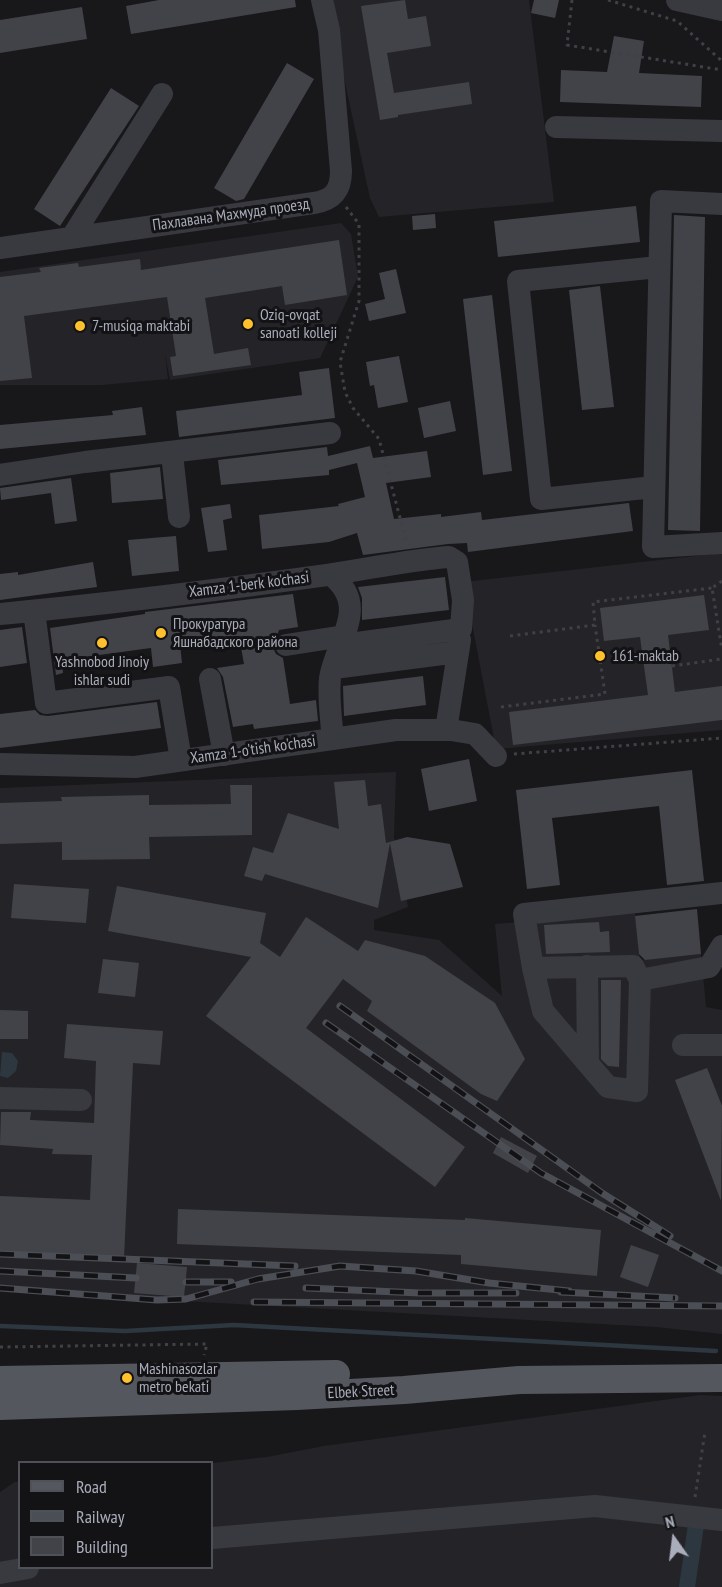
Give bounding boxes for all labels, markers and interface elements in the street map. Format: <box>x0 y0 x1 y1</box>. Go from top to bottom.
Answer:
street label: Пахлавана Махмуда проезд <box>151 194 311 236</box>
place label: Oziq-ovqat sanoati kolleji <box>260 305 337 343</box>
place label: 7-musiqa maktabi <box>92 316 190 336</box>
marker: Oziq-ovqat sanoati kolleji <box>241 317 255 331</box>
marker: 7-musiqa maktabi <box>73 319 87 333</box>
street label: Xamza 1-berk ko'chasi <box>188 568 310 602</box>
place label: Прокуратура Яшнабадского района <box>173 614 298 652</box>
marker: Прокуратура Яшнабадского района <box>154 626 168 640</box>
marker: Yashnobod Jinoiy ishlar sudi <box>95 636 109 650</box>
place label: 161-maktab <box>612 646 679 666</box>
marker: 161-maktab <box>593 649 607 663</box>
place label: Yashnobod Jinoiy ishlar sudi <box>55 652 149 690</box>
street label: Xamza 1-o'tish ko'chasi <box>189 732 317 768</box>
place label: Mashinasozlar metro bekati <box>139 1359 217 1397</box>
marker: Mashinasozlar metro bekati <box>120 1371 134 1385</box>
street label: Elbek Street <box>327 1381 395 1403</box>
legend <box>18 1461 213 1569</box>
text: Road <box>76 1475 107 1498</box>
text: Railway <box>76 1505 125 1528</box>
north arrow <box>644 1509 704 1569</box>
text: N <box>663 1511 676 1532</box>
text: Building <box>76 1535 128 1558</box>

